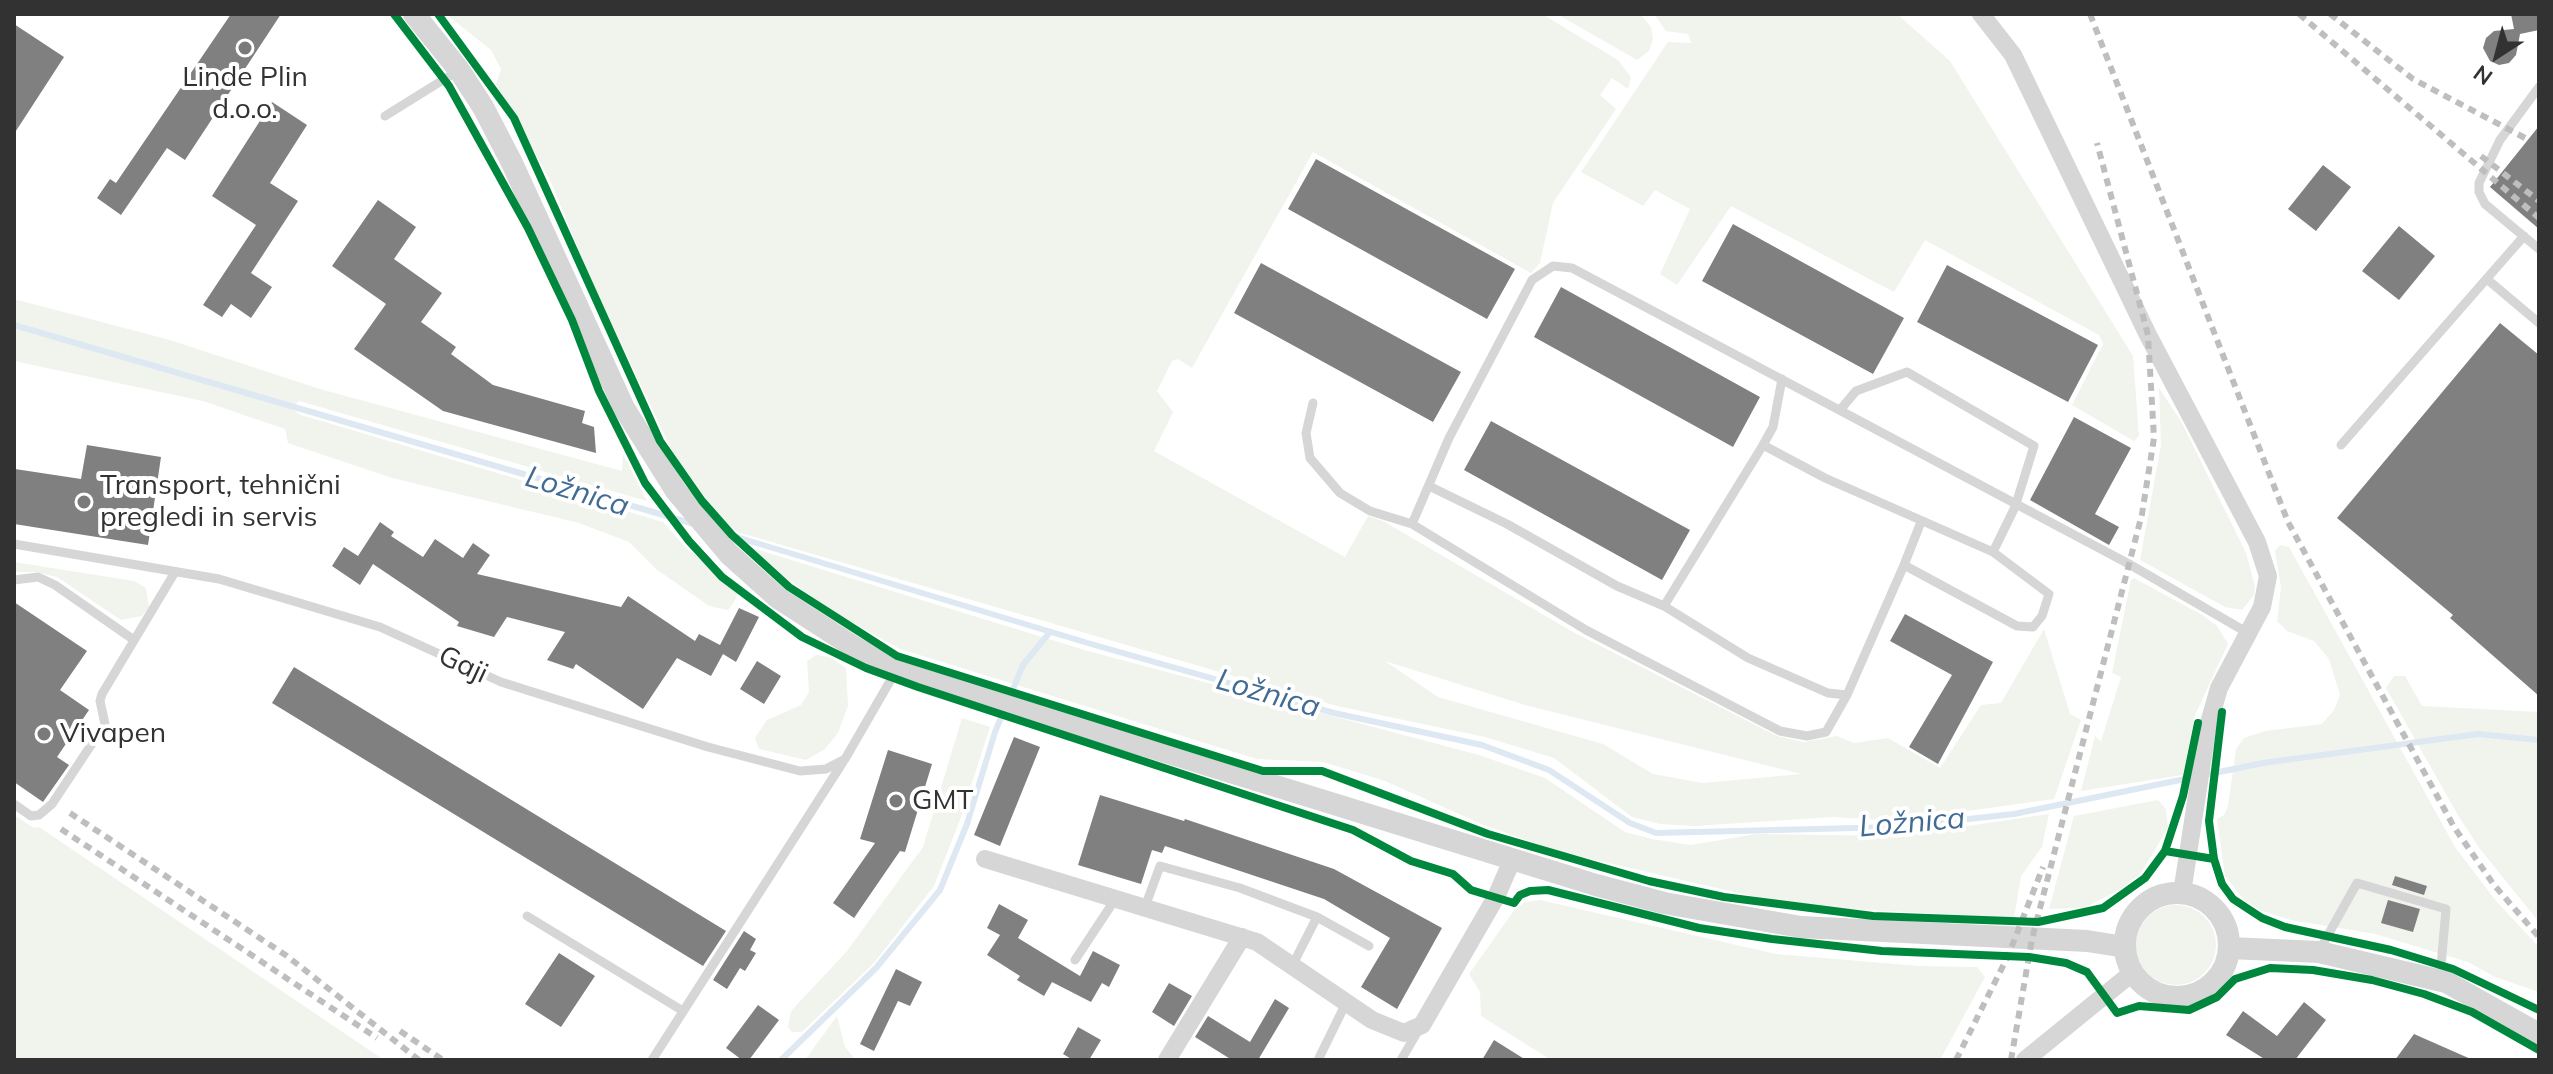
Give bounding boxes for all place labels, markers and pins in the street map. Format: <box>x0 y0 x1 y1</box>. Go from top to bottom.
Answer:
marker: Linde Plin d.o.o. <box>236 39 254 57</box>
place label: Linde Plin d.o.o. <box>182 61 308 127</box>
place label: Transport, tehnični pregledi in servis <box>100 469 341 535</box>
marker: Transport, tehnični pregledi in servis <box>75 493 93 511</box>
place label: Vivapen <box>60 717 166 751</box>
marker: Vivapen <box>35 725 53 743</box>
place label: GMT <box>912 784 973 818</box>
marker: GMT <box>887 792 905 810</box>

